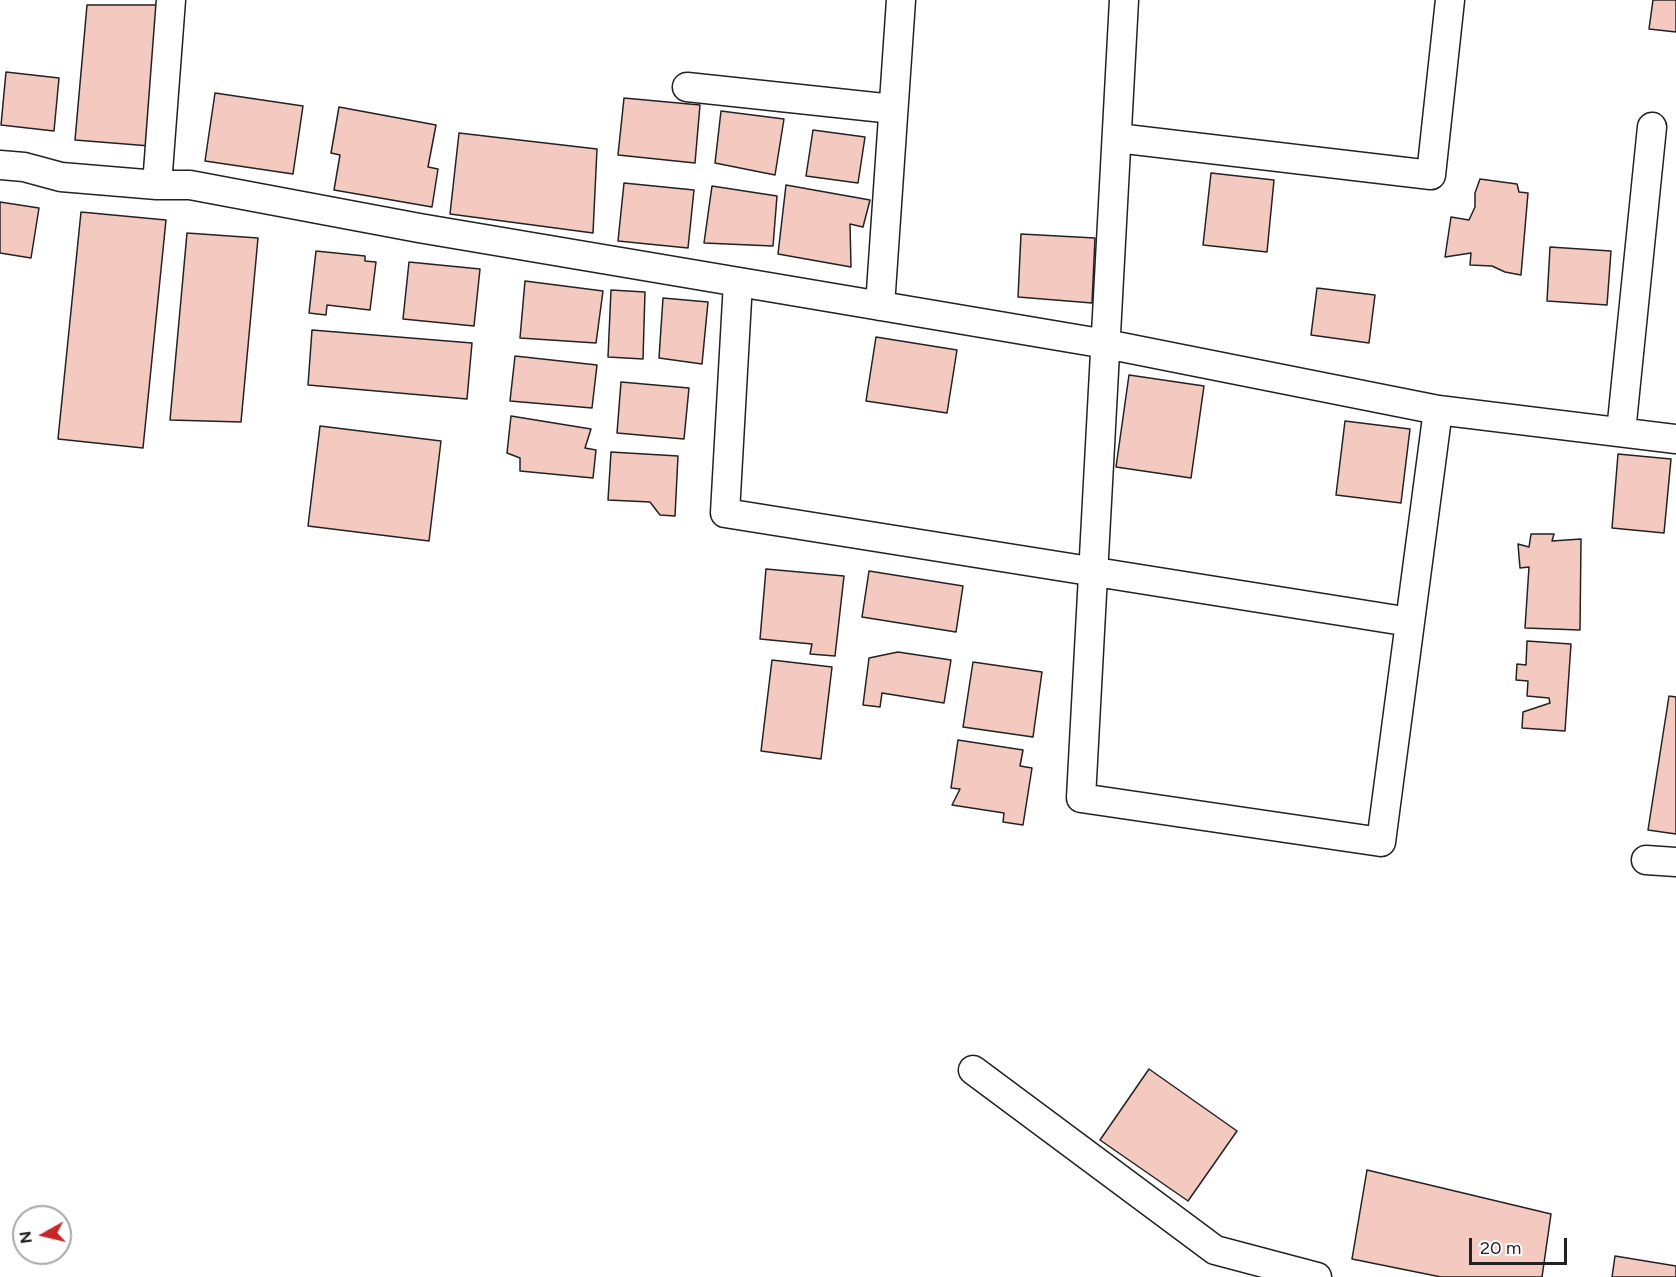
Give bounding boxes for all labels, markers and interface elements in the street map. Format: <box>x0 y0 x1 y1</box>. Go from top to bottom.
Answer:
north arrow <box>12 1205 72 1265</box>
scale bar <box>1472 1226 1570 1264</box>
text: N <box>15 1230 36 1245</box>
text: 20 m <box>1480 1237 1521 1259</box>

